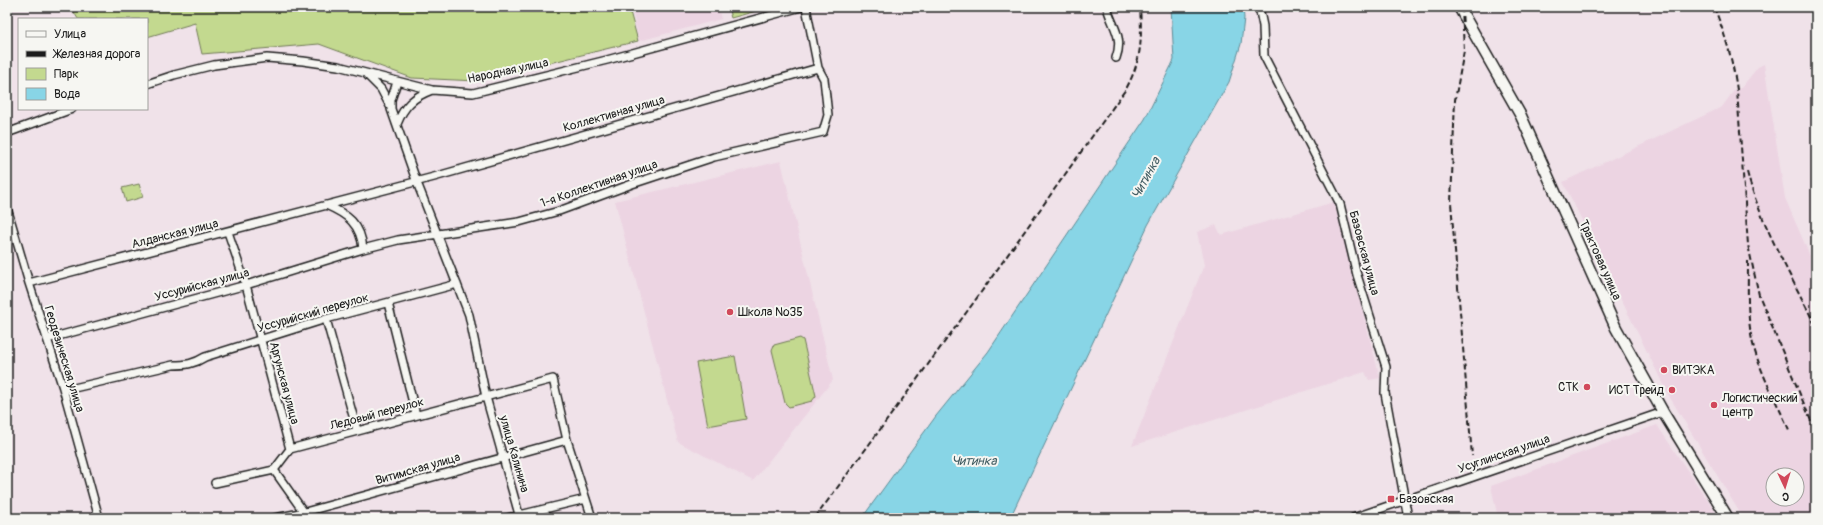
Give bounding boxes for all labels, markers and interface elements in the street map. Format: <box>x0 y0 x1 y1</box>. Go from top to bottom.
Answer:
legend <box>18 18 148 110</box>
text: Улица <box>54 27 86 42</box>
text: Железная дорога <box>52 47 141 62</box>
street label: Народная улица <box>466 55 550 87</box>
text: Парк <box>54 67 79 82</box>
text: Вода <box>54 87 80 102</box>
street label: Коллективная улица <box>561 92 667 136</box>
water label: Читинка <box>1128 154 1164 202</box>
street label: 1-я Коллективная улица <box>538 157 660 211</box>
street label: Базовская улица <box>1346 209 1383 297</box>
street label: Алданская улица <box>130 216 220 252</box>
street label: Трактовая улица <box>1576 218 1625 303</box>
street label: Уссурийская улица <box>153 265 251 305</box>
street label: Уссурийский переулок <box>256 290 370 336</box>
street label: Геодезическая улица <box>41 304 87 414</box>
place label: Школа №35 <box>738 305 803 320</box>
marker: Школа №35 <box>725 307 735 317</box>
street label: Аргунская улица <box>266 340 302 426</box>
place label: ВИТЭКА <box>1672 363 1715 378</box>
marker: ВИТЭКА <box>1659 365 1669 375</box>
place label: СТК <box>1558 380 1579 395</box>
marker: СТК <box>1582 382 1592 392</box>
place label: ИСТ Трейд <box>1609 383 1665 398</box>
marker: ИСТ Трейд <box>1667 385 1677 395</box>
place label: Логистический центр <box>1721 391 1798 420</box>
street label: Ледовый переулок <box>328 394 426 434</box>
marker: Логистический центр <box>1709 400 1719 410</box>
street label: улица Калинина <box>496 413 532 495</box>
street label: Усуглинская улица <box>1456 431 1552 477</box>
street label: Витимская улица <box>374 450 462 488</box>
water label: Читинка <box>951 453 998 469</box>
north arrow <box>1765 467 1805 507</box>
text: С <box>1782 490 1790 503</box>
place label: Базовская <box>1399 492 1454 507</box>
marker: Базовская <box>1386 494 1396 504</box>

